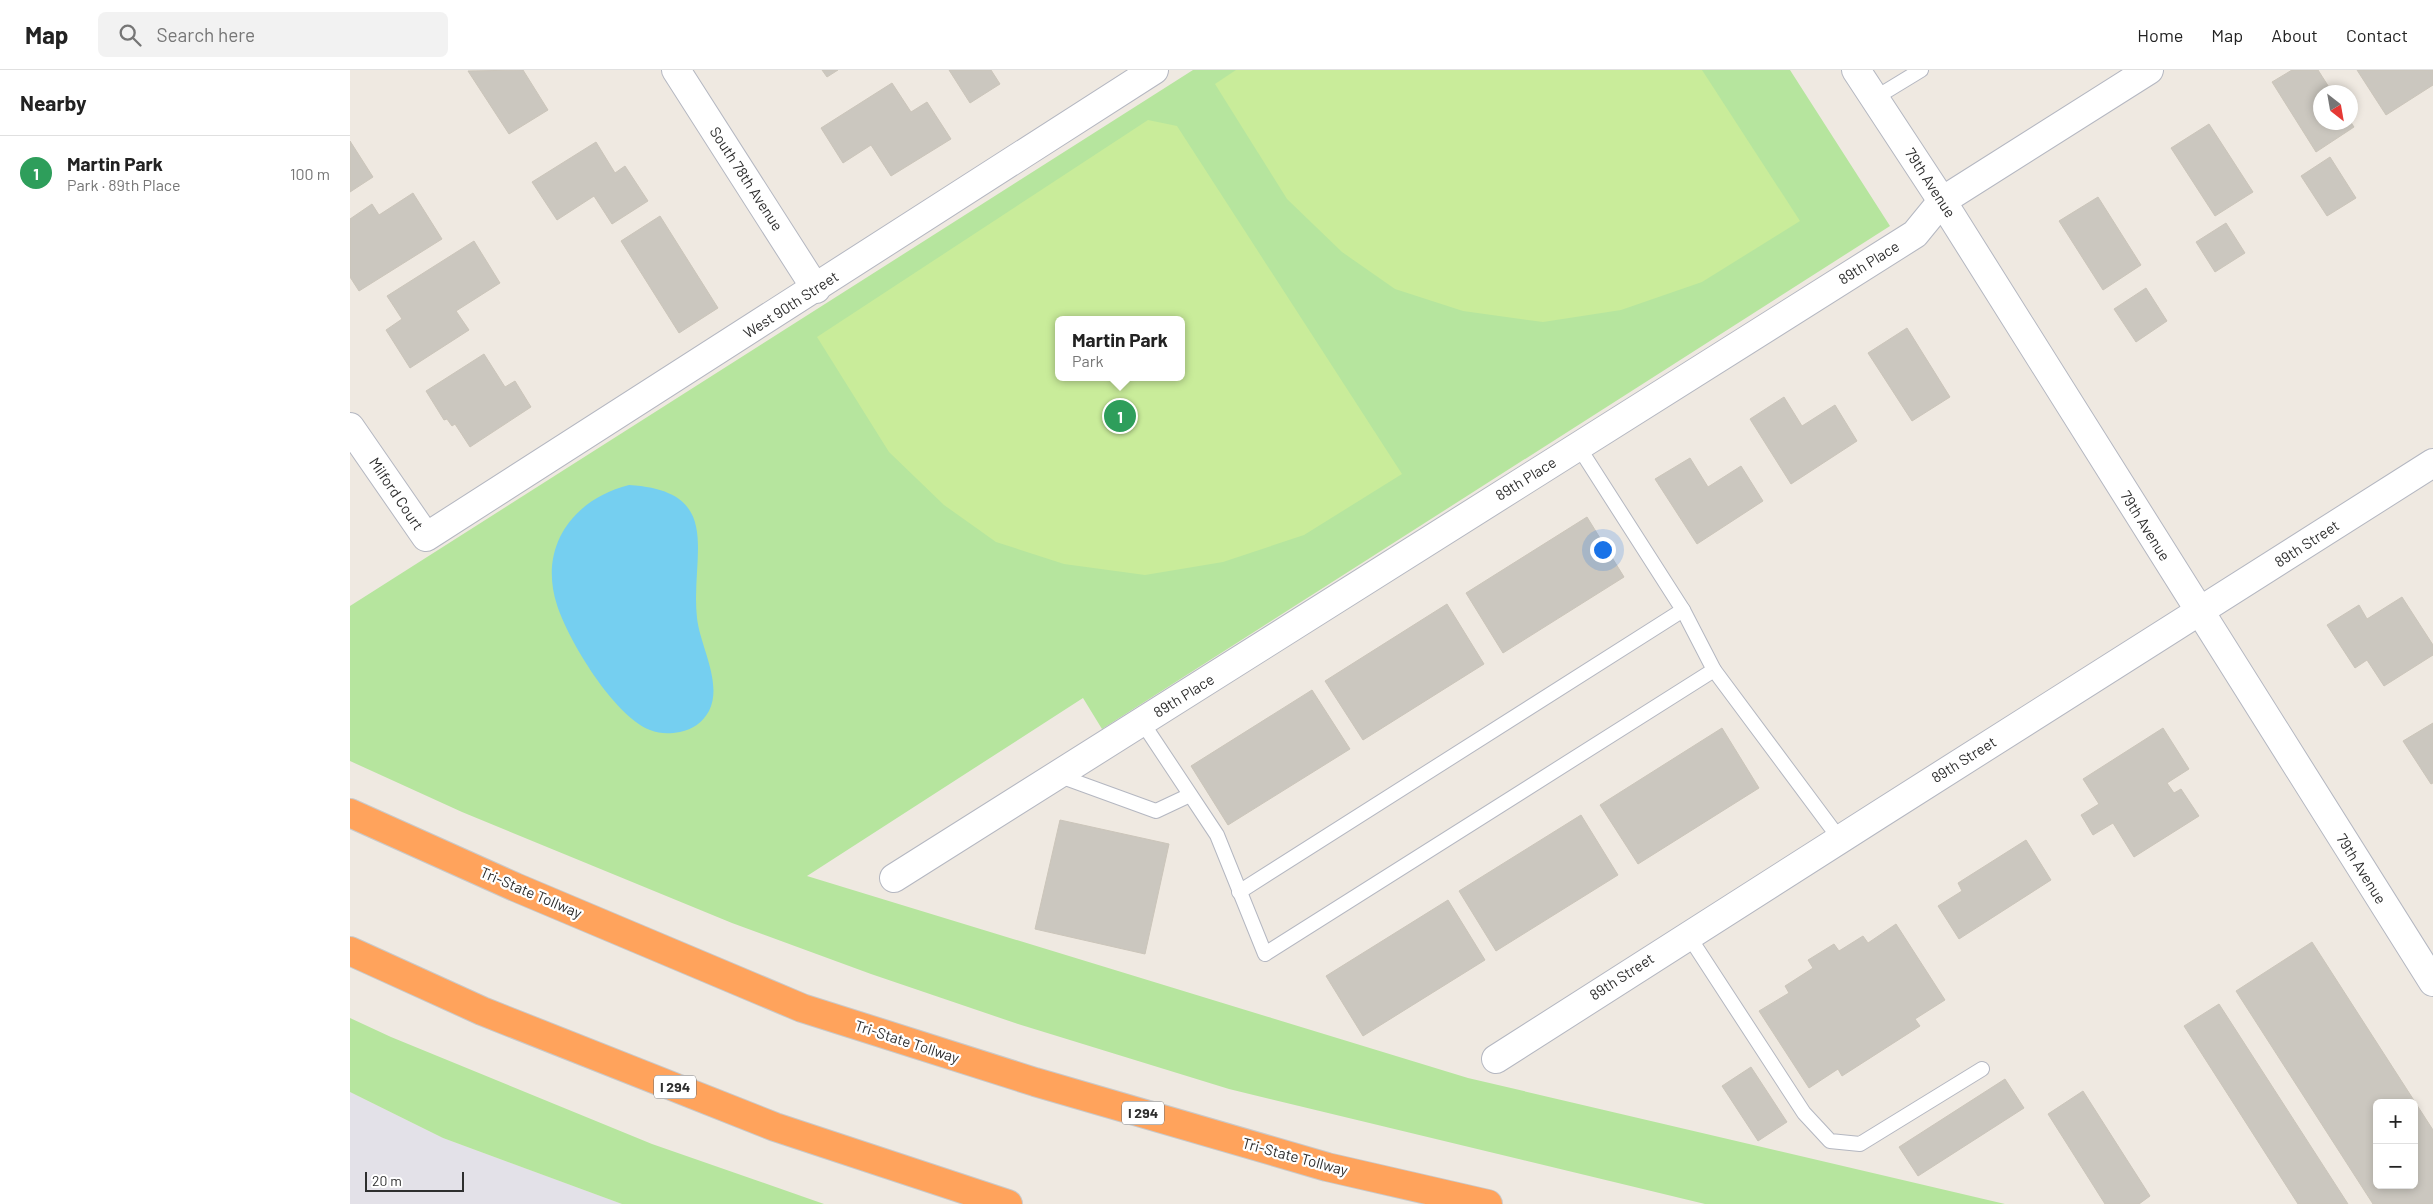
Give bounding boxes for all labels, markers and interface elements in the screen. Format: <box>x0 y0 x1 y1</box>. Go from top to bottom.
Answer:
search box <box>98 12 448 57</box>
text: Map <box>25 20 68 49</box>
icon: search <box>116 21 144 49</box>
text: Search here <box>156 23 255 46</box>
text: Home <box>2137 24 2183 46</box>
text: Map <box>2211 24 2243 46</box>
text: About <box>2271 24 2318 46</box>
text: Contact <box>2346 24 2408 46</box>
north arrow <box>2313 85 2358 130</box>
text: Nearby <box>20 90 86 115</box>
street label: South 78th Avenue <box>706 123 787 234</box>
street label: 79th Avenue <box>1902 144 1960 221</box>
text: Martin Park <box>67 152 163 175</box>
text: 1 <box>33 164 39 183</box>
text: 100 m <box>290 164 330 183</box>
text: Park · 89th Place <box>67 175 181 194</box>
street label: 89th Place <box>1835 237 1902 288</box>
street label: West 90th Street <box>740 267 841 342</box>
popup <box>1055 316 1185 381</box>
text: Martin Park <box>1072 328 1168 351</box>
text: Park <box>1072 351 1103 370</box>
pin: 1 <box>1104 397 1136 435</box>
street label: 89th Place <box>1492 453 1559 504</box>
street label: Milford Court <box>366 454 428 533</box>
street label: 79th Avenue <box>2117 487 2174 564</box>
street label: 89th Street <box>2271 516 2342 571</box>
your location <box>1590 537 1616 563</box>
street label: 89th Place <box>1150 670 1217 721</box>
street label: 89th Street <box>1928 732 1999 786</box>
street label: 79th Avenue <box>2333 830 2390 907</box>
street label: Tri-State Tollway <box>478 863 585 922</box>
street label: 89th Street <box>1586 949 1657 1004</box>
street label: Tri-State Tollway <box>853 1016 962 1066</box>
road number: I 294 <box>654 1076 696 1098</box>
map controls <box>2373 1099 2418 1189</box>
button: + <box>2373 1099 2418 1144</box>
road number: I 294 <box>1122 1102 1164 1124</box>
street label: Tri-State Tollway <box>1240 1133 1350 1179</box>
button: − <box>2373 1144 2418 1189</box>
scale bar <box>365 1169 464 1192</box>
text: 20 m <box>372 1172 402 1189</box>

